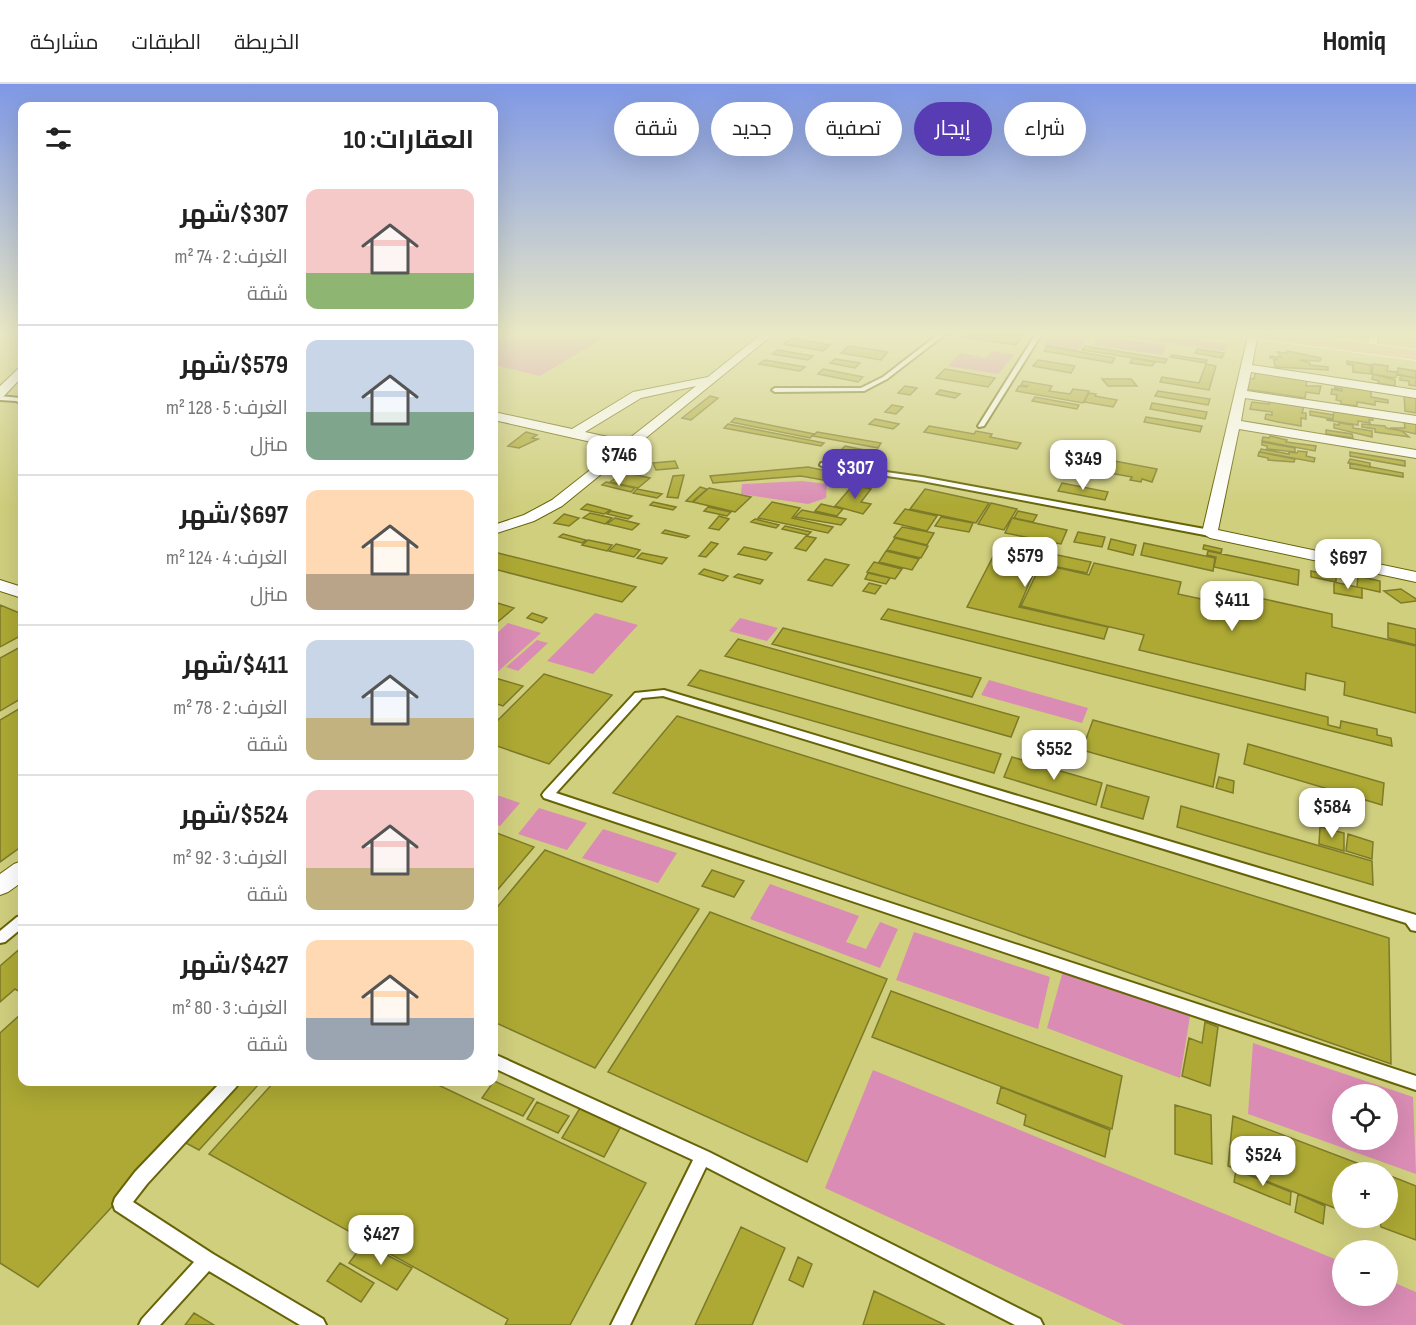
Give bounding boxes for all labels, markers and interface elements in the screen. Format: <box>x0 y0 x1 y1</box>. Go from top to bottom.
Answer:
text: Homiq <box>1322 25 1386 58</box>
text: مشاركة <box>30 30 99 55</box>
text: الطبقات <box>132 30 201 55</box>
text: الخريطة <box>234 30 300 55</box>
chip: شقة <box>614 102 699 156</box>
chip: جديد <box>711 102 793 156</box>
chip: تصفية <box>805 102 902 156</box>
chip: إيجار <box>914 102 992 156</box>
chip: شراء <box>1004 102 1086 156</box>
icon: filters <box>42 122 75 155</box>
text: العقارات: 10 <box>343 125 474 156</box>
text: $307/شهر <box>180 199 288 230</box>
icon: home <box>354 213 426 285</box>
text: الغرف: 2 · 74 m² <box>175 245 288 269</box>
text: شقة <box>247 282 288 306</box>
text: $579/شهر <box>180 350 288 381</box>
icon: home <box>354 364 426 436</box>
text: الغرف: 5 · 128 m² <box>166 396 288 420</box>
text: منزل <box>250 433 288 457</box>
pin: $746 <box>583 436 655 487</box>
pin: $349 <box>1047 440 1119 491</box>
text: $746 <box>601 443 637 467</box>
text: $349 <box>1064 447 1102 471</box>
pin: $307 <box>819 449 891 500</box>
text: $307 <box>836 456 874 480</box>
text: $697/شهر <box>180 500 288 531</box>
icon: home <box>354 514 426 586</box>
pin: $579 <box>989 537 1061 588</box>
pin: $697 <box>1312 539 1384 590</box>
text: $579 <box>1006 544 1044 568</box>
text: الغرف: 4 · 124 m² <box>166 546 288 570</box>
text: $697 <box>1329 546 1367 570</box>
pin: $411 <box>1196 581 1268 632</box>
text: منزل <box>250 583 288 607</box>
text: $411 <box>1214 588 1250 612</box>
text: $411/شهر <box>183 650 288 681</box>
icon: home <box>354 664 426 736</box>
text: الغرف: 2 · 78 m² <box>173 696 288 720</box>
pin: $552 <box>1018 730 1090 781</box>
text: شقة <box>247 733 288 757</box>
text: $552 <box>1036 737 1072 761</box>
pin: $584 <box>1296 788 1368 839</box>
text: $584 <box>1313 795 1351 819</box>
text: $524/شهر <box>181 800 288 831</box>
icon: home <box>354 814 426 886</box>
text: الغرف: 3 · 92 m² <box>173 846 288 870</box>
text: شقة <box>247 883 288 907</box>
text: $427/شهر <box>180 950 288 981</box>
icon: home <box>354 964 426 1036</box>
text: الغرف: 3 · 80 m² <box>172 996 288 1020</box>
text: شقة <box>247 1033 288 1057</box>
map controls <box>1332 1084 1398 1306</box>
button: locate <box>1332 1084 1398 1150</box>
pin: $524 <box>1227 1136 1299 1187</box>
text: $524 <box>1245 1143 1282 1167</box>
button: + <box>1332 1162 1398 1228</box>
pin: $427 <box>345 1215 417 1266</box>
text: $427 <box>362 1222 400 1246</box>
button: − <box>1332 1240 1398 1306</box>

